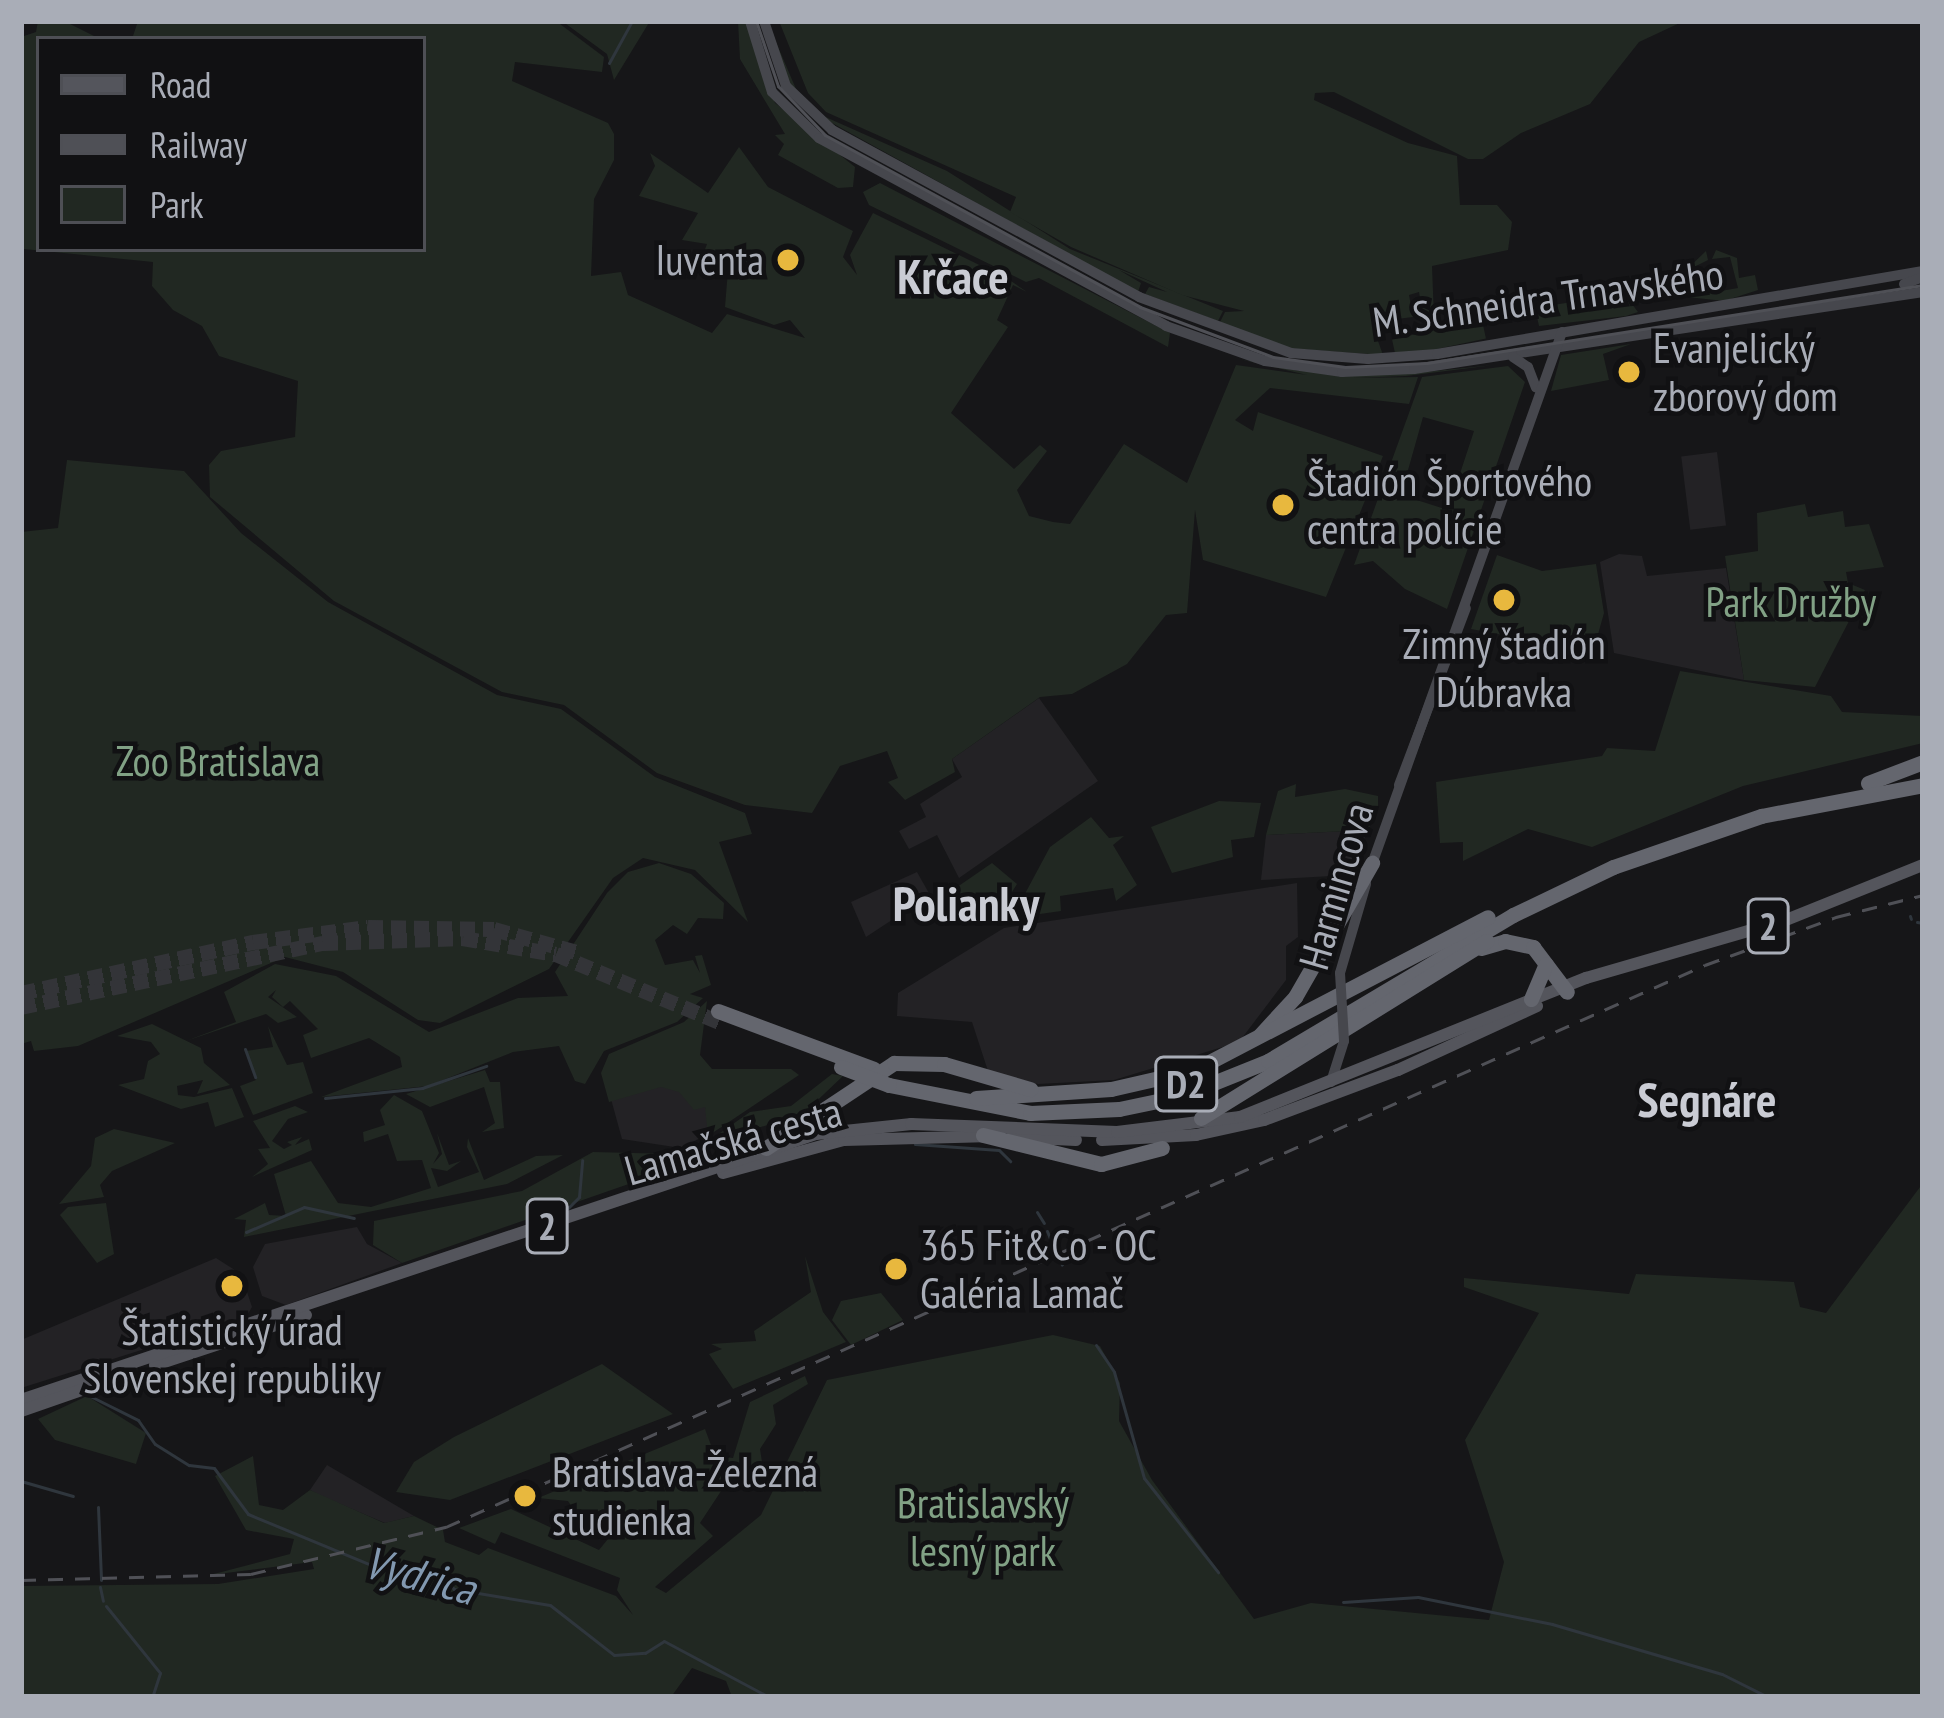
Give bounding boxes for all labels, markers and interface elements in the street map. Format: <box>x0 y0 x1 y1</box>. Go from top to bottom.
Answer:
legend <box>36 36 426 252</box>
text: Road <box>150 61 211 108</box>
text: Railway <box>150 121 247 168</box>
text: Park <box>150 181 204 228</box>
place label: Iuventa <box>656 235 764 285</box>
marker: Iuventa <box>775 247 801 273</box>
district label: Krčace <box>897 248 1009 306</box>
street label: M. Schneidra Trnavského <box>1368 248 1728 348</box>
place label: Evanjelický zborový dom <box>1653 323 1839 422</box>
marker: Evanjelický zborový dom <box>1616 359 1642 385</box>
place label: Štadión Športového centra polície <box>1307 456 1592 554</box>
marker: Štadión Športového centra polície <box>1270 492 1296 518</box>
park label: Park Družby <box>1705 577 1877 627</box>
marker: Zimný štadión Dúbravka <box>1491 587 1517 613</box>
place label: Zimný štadión Dúbravka <box>1402 619 1606 718</box>
park label: Zoo Bratislava <box>116 736 320 786</box>
street label: Harmincova <box>1288 797 1384 975</box>
district label: Polianky <box>893 875 1039 933</box>
road number: 2 <box>1744 893 1792 959</box>
road number: D2 <box>1153 1051 1219 1117</box>
district label: Segnáre <box>1638 1071 1776 1129</box>
street label: Lamačská cesta <box>619 1086 847 1196</box>
road number: 2 <box>523 1193 571 1259</box>
place label: 365 Fit&Co - OC Galéria Lamač <box>920 1220 1160 1318</box>
marker: 365 Fit&Co - OC Galéria Lamač <box>883 1256 909 1282</box>
marker: Štatistický úrad Slovenskej republiky <box>219 1273 245 1299</box>
place label: Štatistický úrad Slovenskej republiky <box>83 1305 381 1404</box>
place label: Bratislava-Železná studienka <box>552 1447 818 1546</box>
park label: Bratislavský lesný park <box>897 1478 1069 1576</box>
marker: Bratislava-Železná studienka <box>509 1480 541 1512</box>
water label: Vydrica <box>359 1534 481 1616</box>

